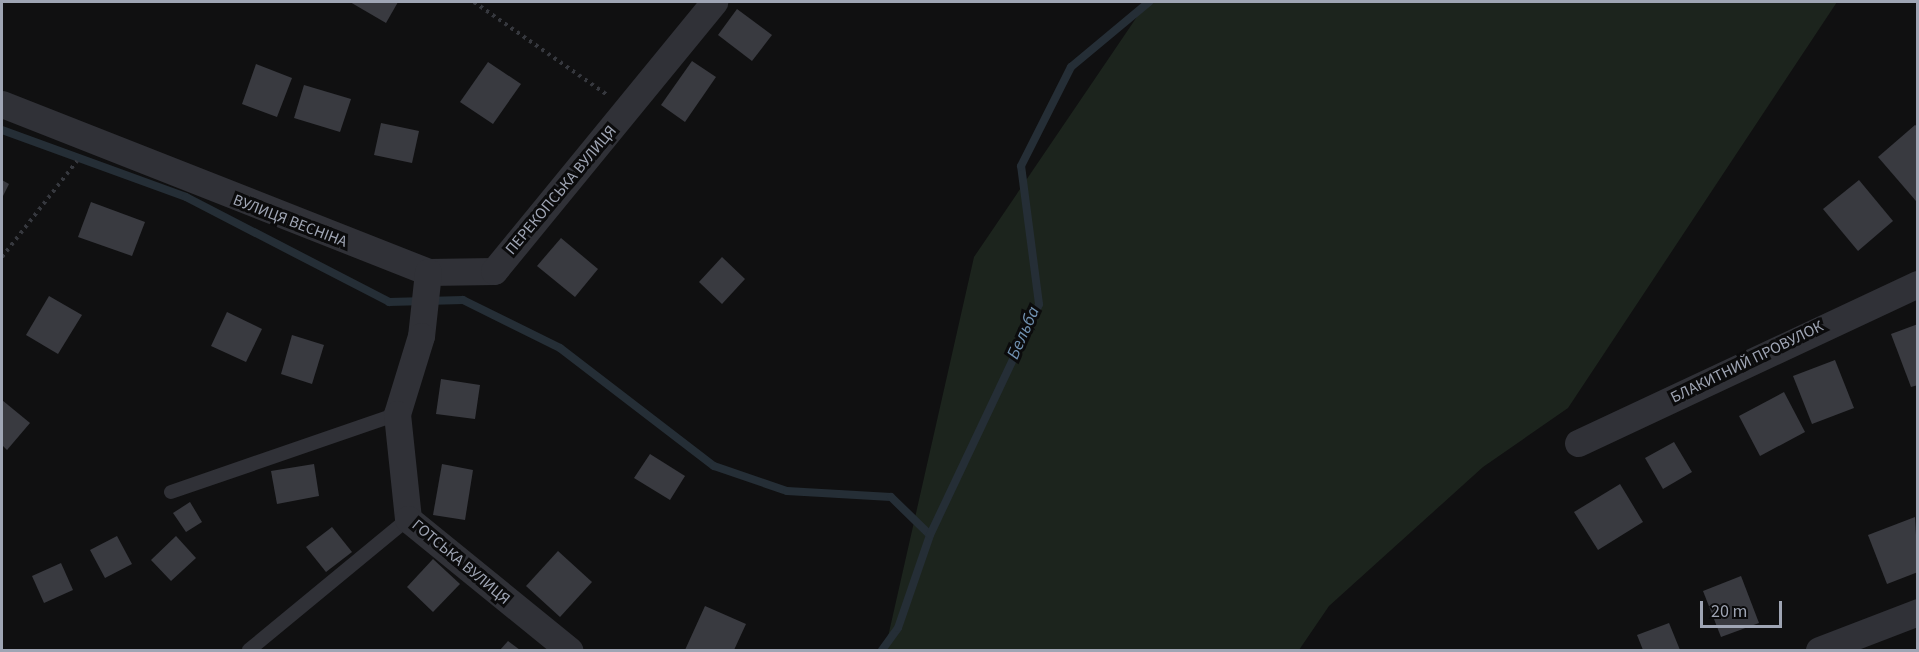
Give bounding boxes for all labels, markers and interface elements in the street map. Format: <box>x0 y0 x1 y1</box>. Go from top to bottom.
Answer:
street label: ПЕРЕКОПСЬКА ВУЛИЦЯ <box>501 122 621 258</box>
street label: ВУЛИЦЯ ВЕСНІНА <box>230 190 350 252</box>
water label: Бельба <box>1003 303 1045 363</box>
street label: БЛАКИТНИЙ ПРОВУЛОК <box>1667 317 1827 407</box>
street label: ГОТСЬКА ВУЛИЦЯ <box>408 515 514 609</box>
scale bar <box>1703 589 1786 627</box>
text: 20 m <box>1711 599 1747 624</box>

